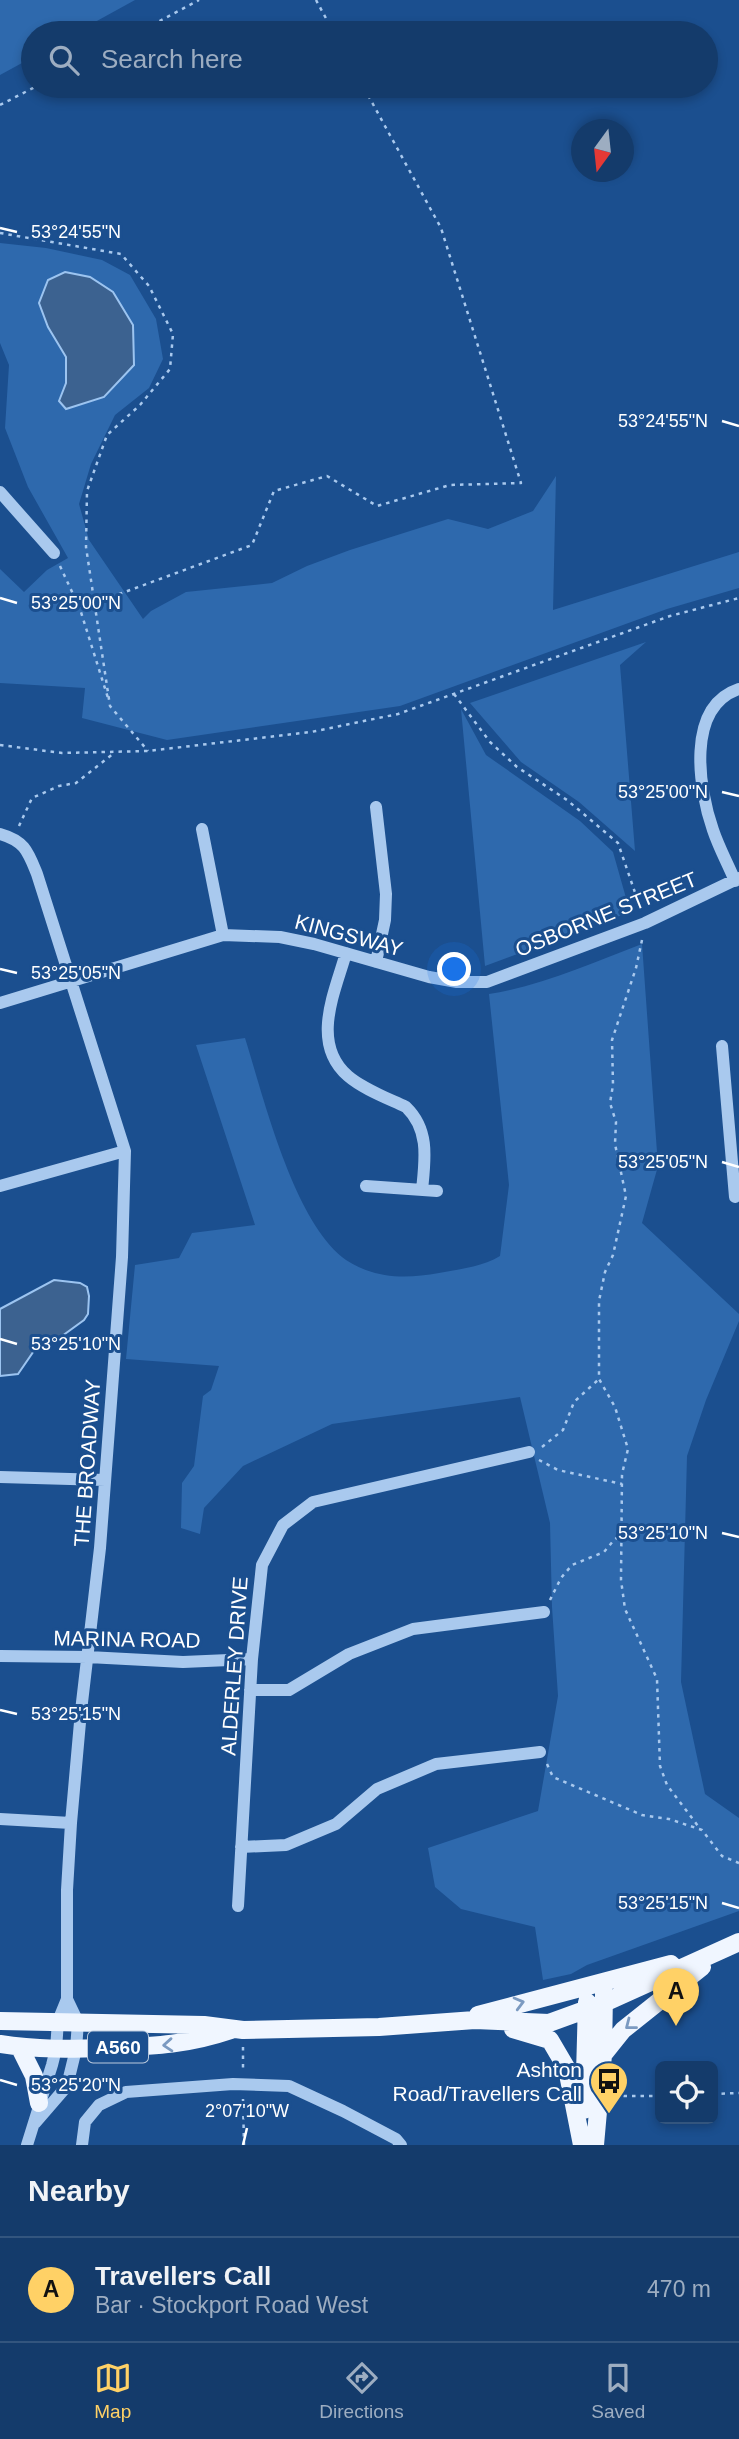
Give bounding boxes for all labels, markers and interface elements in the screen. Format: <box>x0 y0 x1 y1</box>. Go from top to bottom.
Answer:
search box <box>21 21 718 98</box>
icon: search <box>45 41 83 79</box>
text: Search here <box>101 44 243 74</box>
north arrow <box>571 119 634 182</box>
text: 53°24'55"N <box>31 222 121 242</box>
text: 53°24'55"N <box>618 411 708 431</box>
text: 53°25'00"N <box>31 593 121 613</box>
text: 53°25'00"N <box>618 782 708 802</box>
street label: OSBORNE STREET <box>512 867 700 961</box>
street label: KINGSWAY <box>292 910 406 960</box>
your location <box>437 952 471 986</box>
text: 53°25'05"N <box>31 963 121 983</box>
text: 53°25'05"N <box>618 1152 708 1172</box>
text: 53°25'10"N <box>31 1334 121 1354</box>
street label: THE BROADWAY <box>70 1378 104 1548</box>
text: 53°25'10"N <box>618 1523 708 1543</box>
street label: ALDERLEY DRIVE <box>216 1576 252 1756</box>
street label: MARINA ROAD <box>53 1626 201 1652</box>
text: 53°25'15"N <box>31 1704 121 1724</box>
text: 53°25'15"N <box>618 1893 708 1913</box>
pin: A <box>653 1968 699 2026</box>
one-way arrow <box>513 1997 525 2012</box>
one-way arrow <box>626 2016 638 2029</box>
road number: A560 <box>88 2032 148 2062</box>
one-way arrow <box>162 2037 173 2052</box>
place label: Ashton Road/Travellers Call <box>393 2058 582 2105</box>
bus stop icon: Ashton Road/Travellers Call <box>588 2060 630 2115</box>
map controls <box>655 2061 718 2124</box>
button: locate <box>655 2061 718 2124</box>
text: 53°25'20"N <box>31 2075 121 2095</box>
text: 2°07'10"W <box>205 2101 289 2121</box>
text: Nearby <box>28 2174 130 2207</box>
text: Travellers Call <box>95 2261 271 2291</box>
text: A <box>43 2276 59 2302</box>
text: 470 m <box>647 2276 711 2302</box>
text: Bar · Stockport Road West <box>95 2292 368 2318</box>
tab: Map <box>94 2359 132 2423</box>
tab: Directions <box>319 2359 404 2423</box>
tab: Saved <box>591 2359 645 2423</box>

